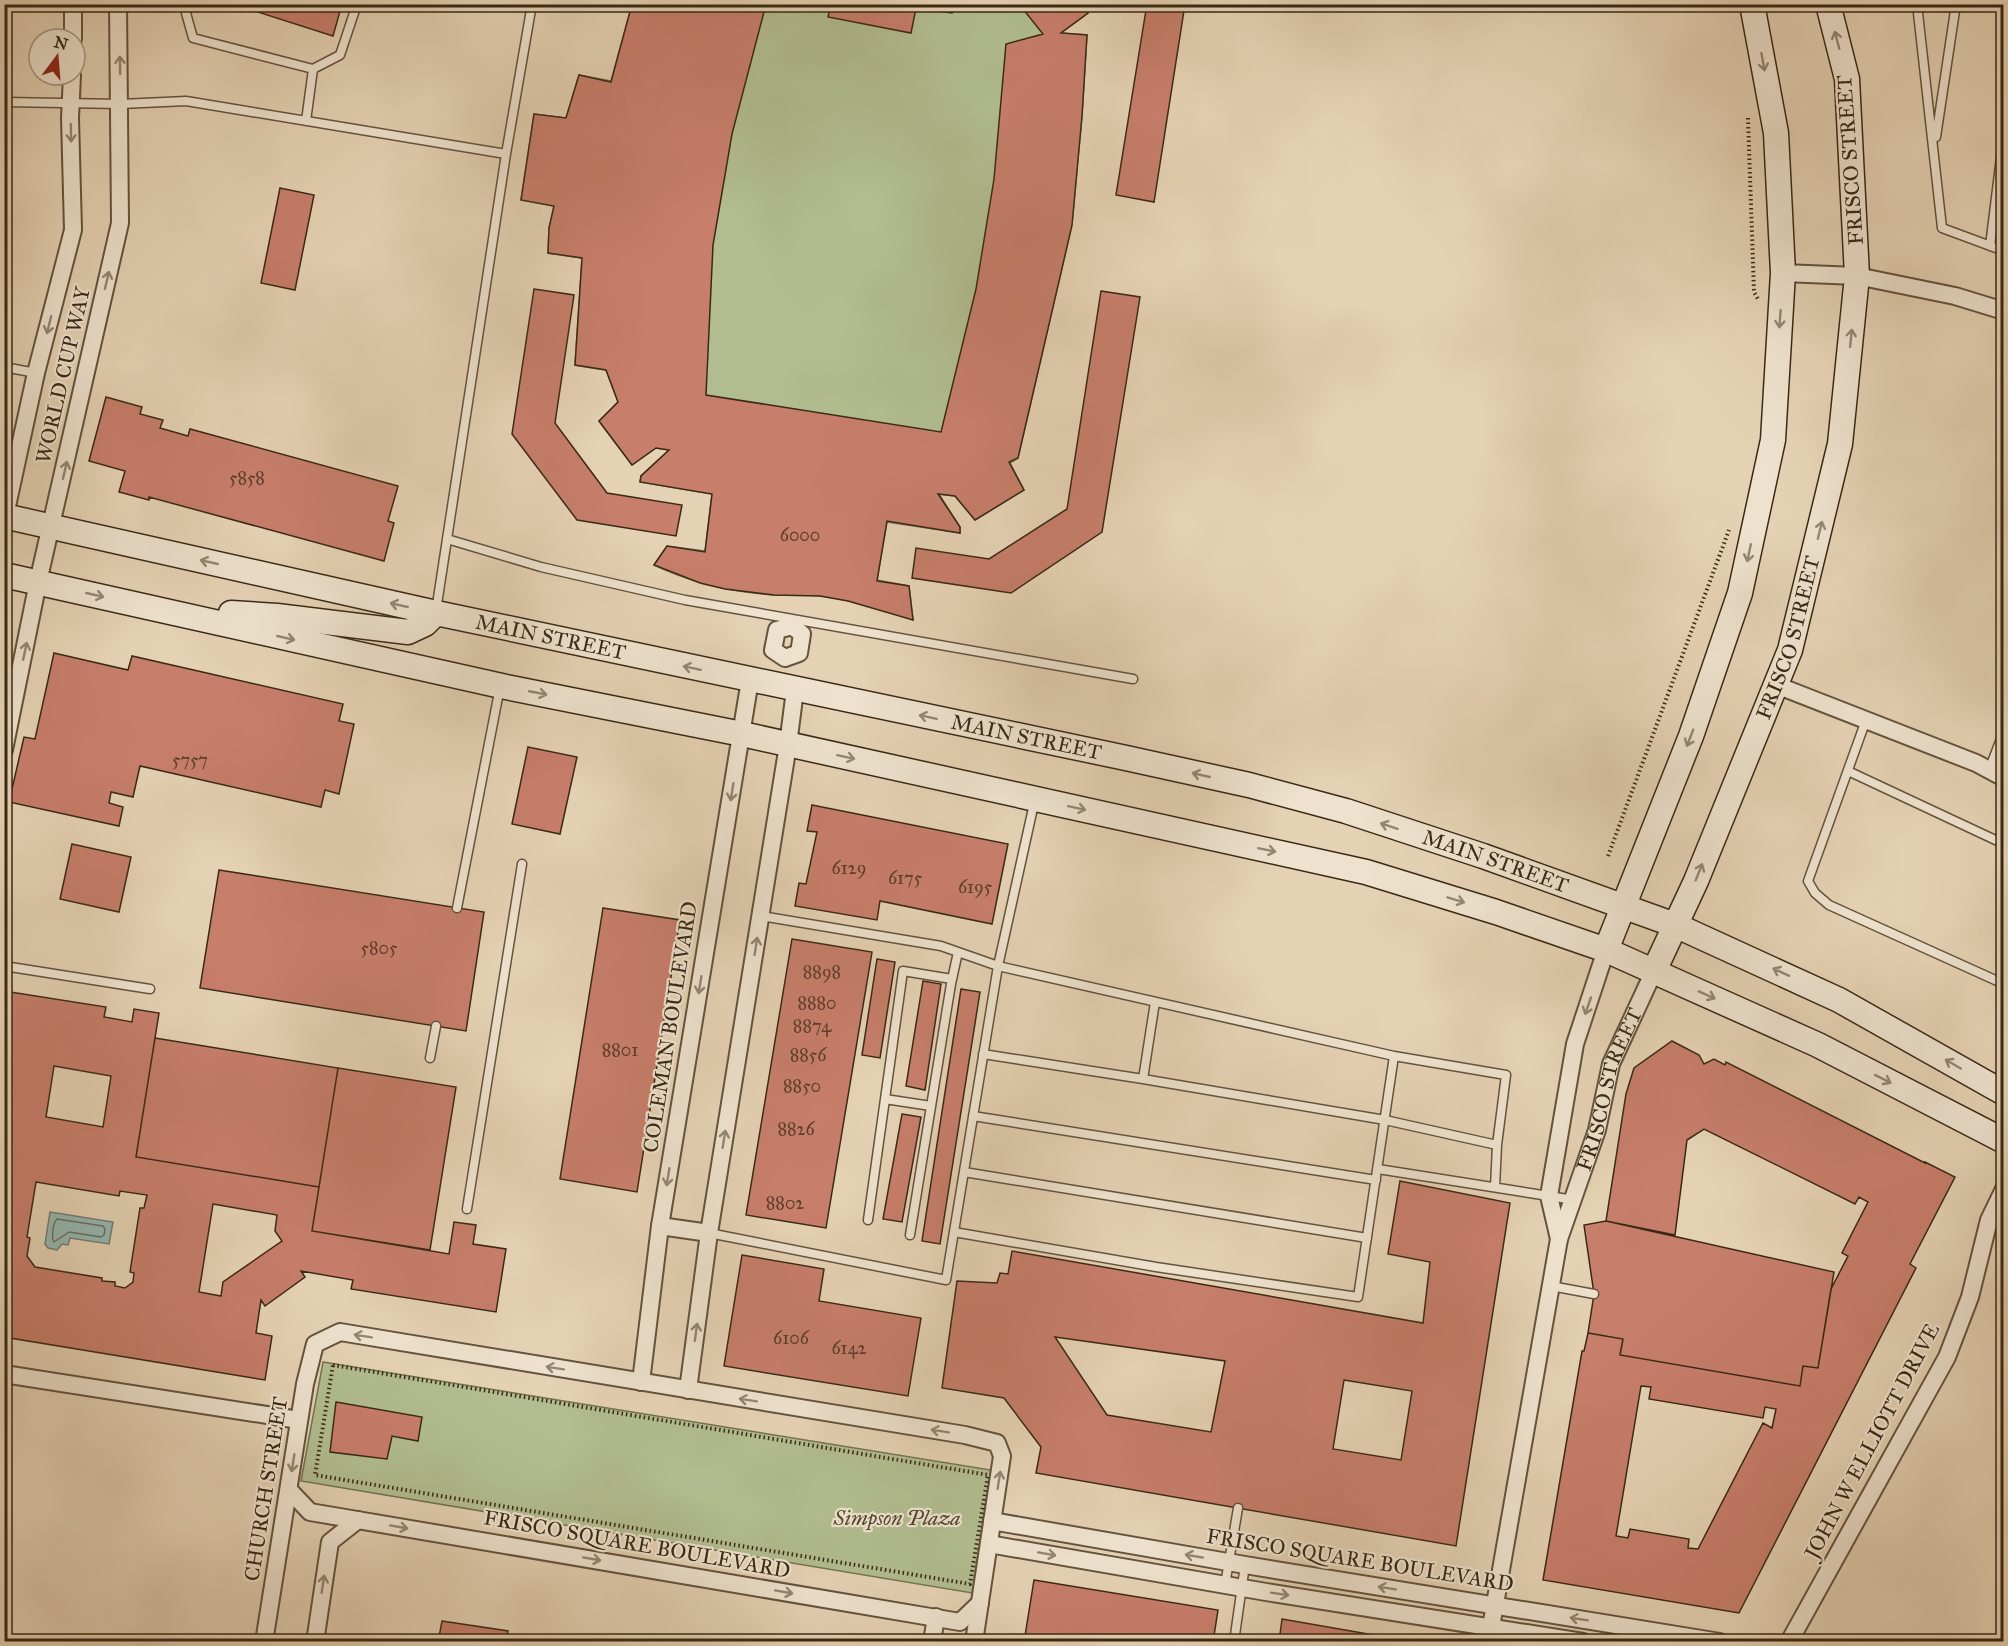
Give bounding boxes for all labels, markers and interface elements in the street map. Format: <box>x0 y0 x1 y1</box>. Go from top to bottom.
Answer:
north arrow <box>27 27 87 87</box>
one-way arrow <box>1831 31 1842 50</box>
text: N <box>52 32 71 54</box>
one-way arrow <box>1758 52 1769 71</box>
one-way arrow <box>114 56 125 76</box>
street label: FRISCO STREET <box>1831 74 1869 246</box>
one-way arrow <box>65 123 77 143</box>
one-way arrow <box>102 271 114 290</box>
street label: WORLD CUP WAY <box>30 284 96 466</box>
one-way arrow <box>1775 308 1786 328</box>
one-way arrow <box>42 315 54 334</box>
one-way arrow <box>1846 329 1857 348</box>
one-way arrow <box>59 461 71 480</box>
house number: 5858 <box>229 467 265 489</box>
one-way arrow <box>1814 521 1826 540</box>
house number: 6000 <box>780 524 820 546</box>
one-way arrow <box>1742 543 1754 562</box>
street label: FRISCO STREET <box>1750 553 1825 723</box>
one-way arrow <box>200 556 219 568</box>
one-way arrow <box>86 590 105 602</box>
one-way arrow <box>390 599 409 610</box>
street label: MAIN STREET <box>473 609 628 666</box>
one-way arrow <box>276 632 295 644</box>
one-way arrow <box>19 642 31 661</box>
one-way arrow <box>683 662 703 673</box>
one-way arrow <box>528 688 547 699</box>
street label: MAIN STREET <box>949 709 1104 766</box>
one-way arrow <box>919 711 938 722</box>
one-way arrow <box>1683 729 1694 747</box>
house number: 5757 <box>172 749 208 771</box>
one-way arrow <box>835 752 855 763</box>
one-way arrow <box>1192 768 1211 780</box>
one-way arrow <box>726 782 737 801</box>
one-way arrow <box>1067 803 1086 814</box>
one-way arrow <box>1380 819 1399 830</box>
street label: MAIN STREET <box>1419 824 1572 899</box>
one-way arrow <box>1257 845 1277 856</box>
house number: 6129 <box>832 857 866 879</box>
one-way arrow <box>1694 863 1705 881</box>
house number: 6175 <box>888 867 923 889</box>
house number: 6195 <box>958 876 993 898</box>
one-way arrow <box>1446 895 1465 906</box>
street label: COLEMAN BOULEVARD <box>637 899 703 1155</box>
house number: 5805 <box>361 937 398 959</box>
one-way arrow <box>750 937 761 957</box>
house number: 8898 <box>803 961 841 983</box>
one-way arrow <box>1772 966 1790 978</box>
one-way arrow <box>695 974 706 994</box>
one-way arrow <box>1697 990 1716 1001</box>
house number: 8880 <box>797 992 837 1014</box>
one-way arrow <box>1581 996 1592 1015</box>
street label: FRISCO STREET <box>1571 1004 1648 1174</box>
house number: 8874 <box>793 1015 832 1037</box>
house number: 8801 <box>602 1039 638 1061</box>
house number: 8856 <box>790 1044 827 1066</box>
one-way arrow <box>1944 1058 1962 1069</box>
one-way arrow <box>1874 1073 1891 1085</box>
house number: 8850 <box>783 1075 821 1097</box>
house number: 8826 <box>777 1118 815 1140</box>
one-way arrow <box>719 1129 730 1149</box>
one-way arrow <box>663 1167 674 1186</box>
house number: 8802 <box>766 1192 804 1214</box>
street label: JOHN W ELLIOTT DRIVE <box>1798 1319 1945 1565</box>
one-way arrow <box>690 1322 701 1342</box>
house number: 6106 <box>773 1327 810 1349</box>
one-way arrow <box>354 1330 373 1341</box>
house number: 6142 <box>831 1337 867 1359</box>
one-way arrow <box>546 1362 566 1373</box>
one-way arrow <box>738 1394 758 1405</box>
street label: CHURCH STREET <box>239 1395 293 1583</box>
one-way arrow <box>931 1426 950 1437</box>
one-way arrow <box>287 1453 298 1472</box>
one-way arrow <box>993 1471 1004 1490</box>
street label: FRISCO SQUARE BOULEVARD <box>482 1504 792 1584</box>
park label: Simpson Plaza <box>832 1505 961 1531</box>
one-way arrow <box>389 1522 409 1533</box>
street label: FRISCO SQUARE BOULEVARD <box>1204 1523 1516 1597</box>
one-way arrow <box>1036 1549 1056 1560</box>
one-way arrow <box>1185 1550 1205 1561</box>
one-way arrow <box>581 1554 601 1565</box>
one-way arrow <box>318 1574 329 1594</box>
one-way arrow <box>1378 1582 1397 1593</box>
one-way arrow <box>774 1586 793 1597</box>
one-way arrow <box>1270 1589 1290 1600</box>
one-way arrow <box>1570 1613 1590 1624</box>

